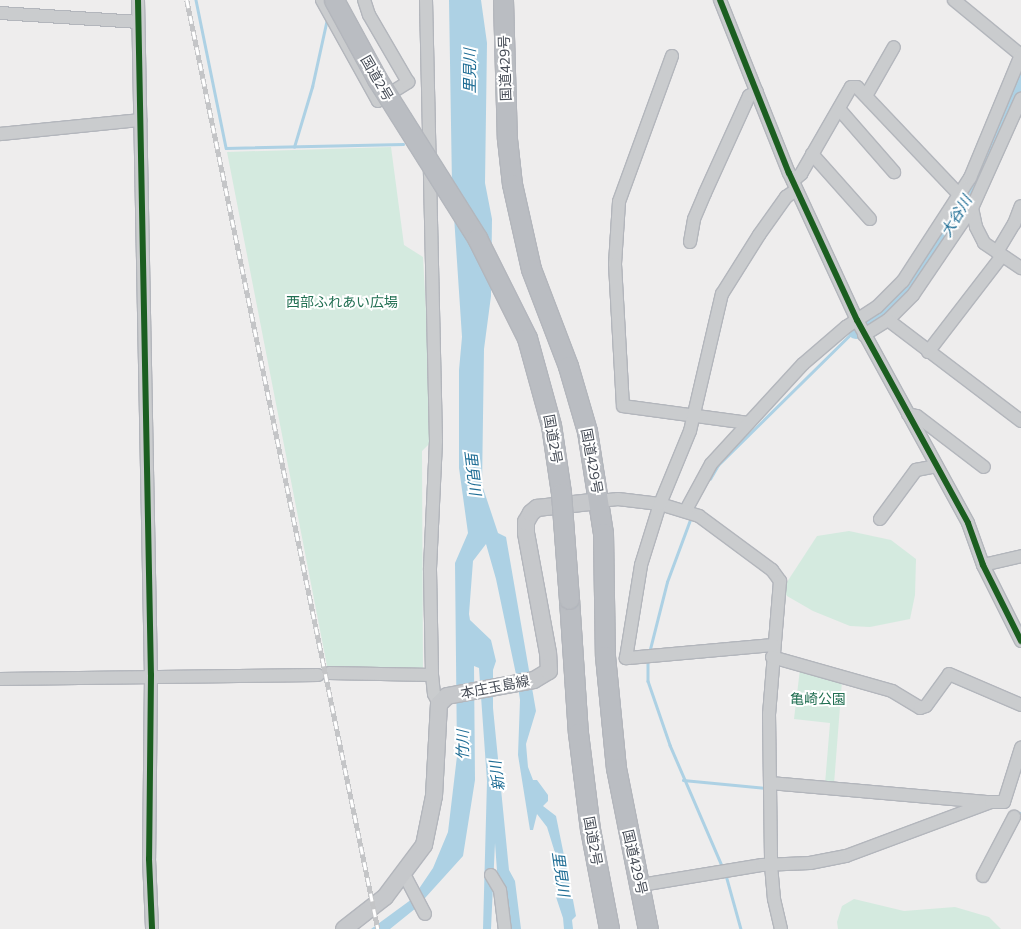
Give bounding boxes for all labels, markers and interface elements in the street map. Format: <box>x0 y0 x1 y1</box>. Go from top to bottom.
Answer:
street label: 国道429号 <box>495 35 515 101</box>
water label: 里見川 <box>461 49 479 93</box>
street label: 国道2号 <box>357 52 397 104</box>
water label: 大谷川 <box>937 192 975 240</box>
park label: 西部ふれあい広場 <box>286 294 398 310</box>
street label: 国道2号 <box>540 413 566 465</box>
street label: 国道429号 <box>578 427 606 495</box>
water label: 里見川 <box>461 450 485 496</box>
street label: 本庄玉島線 <box>459 672 531 702</box>
park label: 亀崎公園 <box>790 691 846 707</box>
water label: 竹川 <box>454 730 472 760</box>
water label: 新川 <box>486 760 508 792</box>
street label: 国道2号 <box>580 815 606 867</box>
street label: 国道429号 <box>619 828 651 896</box>
water label: 里見川 <box>549 850 573 898</box>

